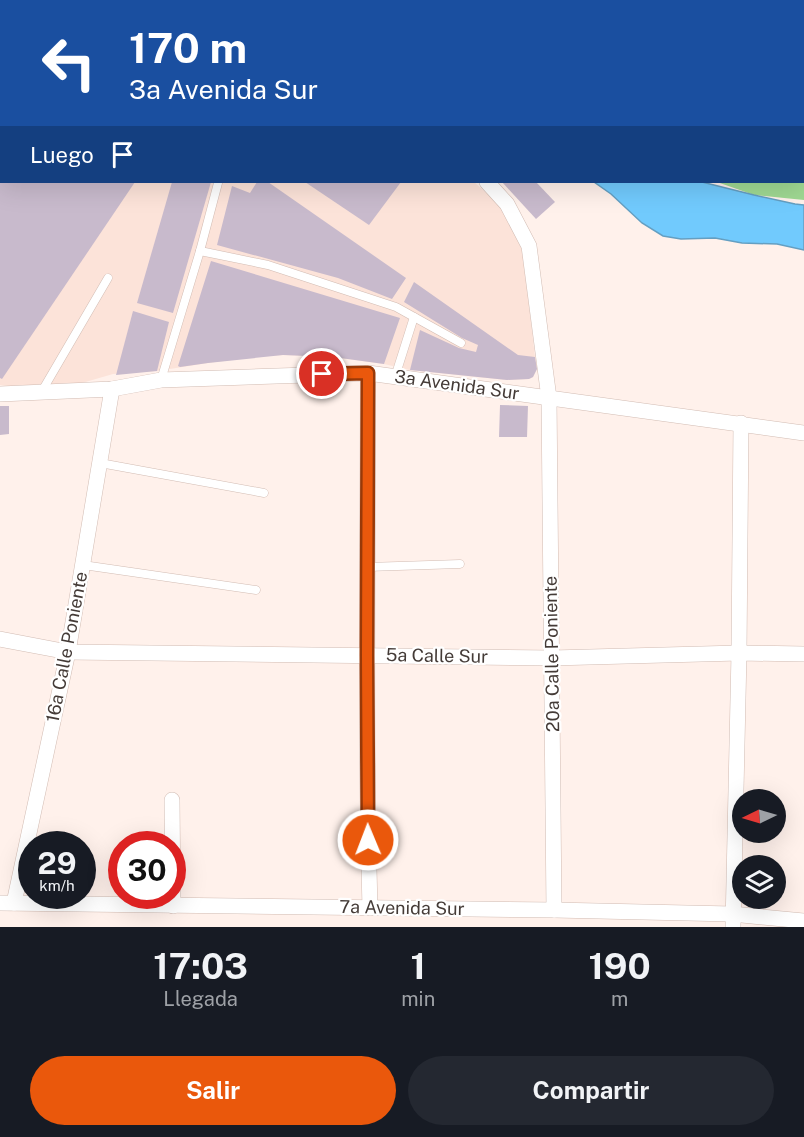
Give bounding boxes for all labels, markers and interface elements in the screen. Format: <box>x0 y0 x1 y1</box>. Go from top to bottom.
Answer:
text: 170 m <box>129 23 247 72</box>
icon: left <box>30 24 108 102</box>
text: 3a Avenida Sur <box>129 73 318 105</box>
icon: arrive <box>106 138 139 171</box>
text: Luego <box>30 142 94 168</box>
pin <box>296 348 347 399</box>
icon: arrive <box>305 357 338 390</box>
street label: 3a Avenida Sur <box>393 365 521 404</box>
street label: 16a Calle Poniente <box>42 570 91 724</box>
street label: 20a Calle Poniente <box>540 576 563 732</box>
street label: 5a Calle Sur <box>386 644 488 667</box>
north arrow <box>732 789 786 843</box>
map controls <box>732 789 786 909</box>
position arrow <box>336 808 400 872</box>
speed limit sign: 30 <box>108 831 186 909</box>
text: 29 <box>38 845 76 881</box>
button: layers <box>732 855 786 909</box>
text: km/h <box>39 877 75 894</box>
street label: 7a Avenida Sur <box>339 896 465 919</box>
text: 17:03 <box>153 945 248 987</box>
text: 1 <box>411 945 426 987</box>
text: 190 <box>588 945 651 987</box>
text: Llegada <box>163 987 238 1011</box>
text: min <box>401 987 435 1011</box>
text: m <box>611 987 628 1011</box>
button: Salir <box>30 1056 396 1125</box>
button: Compartir <box>408 1056 774 1125</box>

